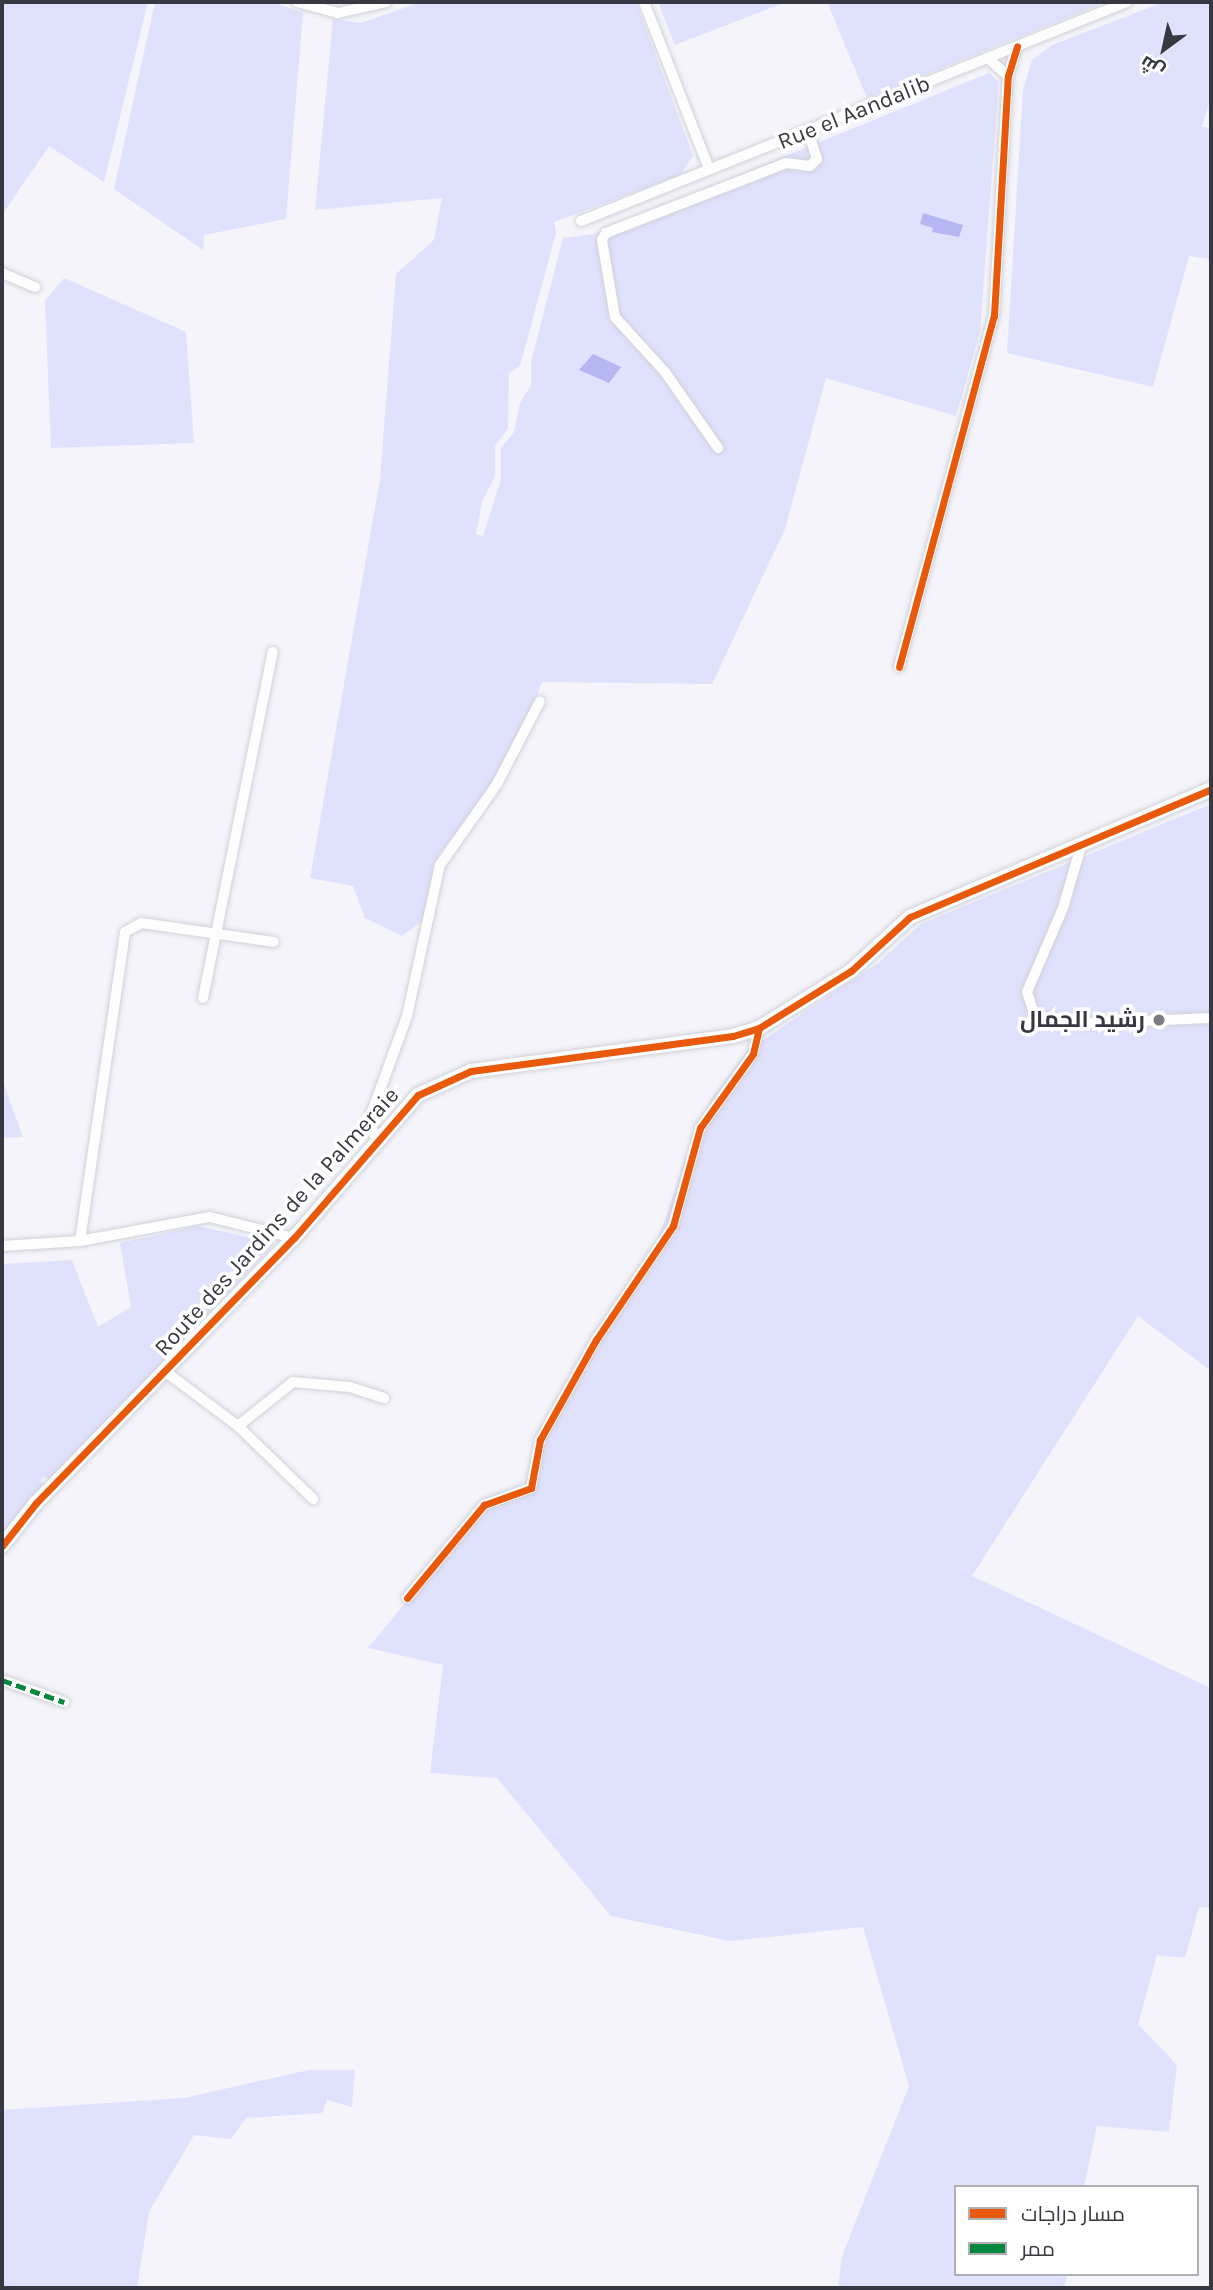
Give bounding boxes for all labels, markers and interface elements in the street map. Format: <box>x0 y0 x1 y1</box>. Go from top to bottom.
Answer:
north arrow <box>1129 14 1199 84</box>
text: ش <box>1136 51 1169 82</box>
street label: Rue el Aandalib <box>774 70 934 156</box>
place label: رشيد الجمال <box>1020 1006 1145 1034</box>
marker: رشيد الجمال <box>1151 1012 1167 1028</box>
street label: Route des Jardins de la Palmeraie <box>149 1082 405 1362</box>
legend <box>954 2185 1199 2276</box>
text: مسار دراجات <box>1021 2202 1125 2226</box>
text: ممر <box>1021 2237 1055 2261</box>

